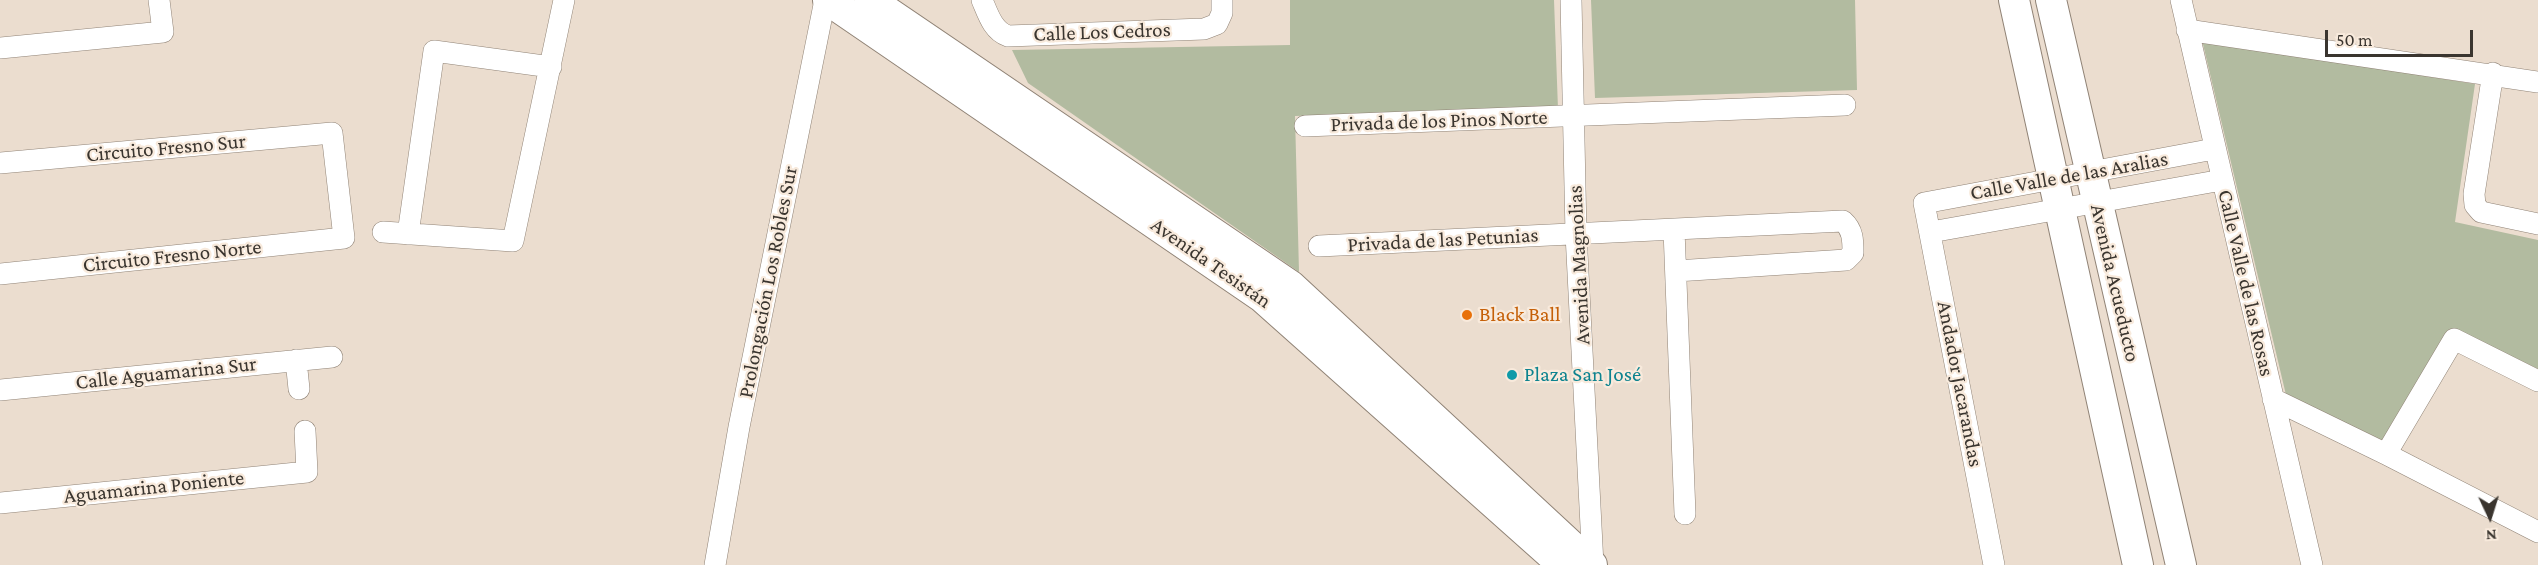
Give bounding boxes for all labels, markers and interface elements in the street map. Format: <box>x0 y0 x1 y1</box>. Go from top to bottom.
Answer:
street label: Calle Los Cedros <box>1033 17 1171 47</box>
scale bar <box>2328 18 2476 56</box>
text: 50 m <box>2336 30 2373 50</box>
street label: Privada de los Pinos Norte <box>1330 105 1548 137</box>
street label: Circuito Fresno Sur <box>85 128 247 168</box>
street label: Calle Valle de las Aralias <box>1968 146 2170 206</box>
street label: Prolongación Los Robles Sur <box>733 164 803 400</box>
street label: Avenida Magnolias <box>1562 185 1596 345</box>
street label: Calle Valle de las Rosas <box>2212 187 2280 379</box>
street label: Avenida Acueducto <box>2085 202 2145 364</box>
street label: Avenida Tesistán <box>1146 212 1276 314</box>
street label: Privada de las Petunias <box>1347 222 1539 258</box>
street label: Circuito Fresno Norte <box>81 234 263 278</box>
street label: Andador Jacarandas <box>1932 299 1988 469</box>
place label: Black Ball <box>1479 302 1561 328</box>
marker: Black Ball <box>1460 308 1474 322</box>
street label: Calle Aguamarina Sur <box>74 351 258 395</box>
place label: Plaza San José <box>1524 362 1641 388</box>
marker: Plaza San José <box>1505 368 1519 382</box>
street label: Aguamarina Poniente <box>63 465 245 509</box>
north arrow <box>2460 487 2520 547</box>
text: N <box>2485 527 2497 544</box>

